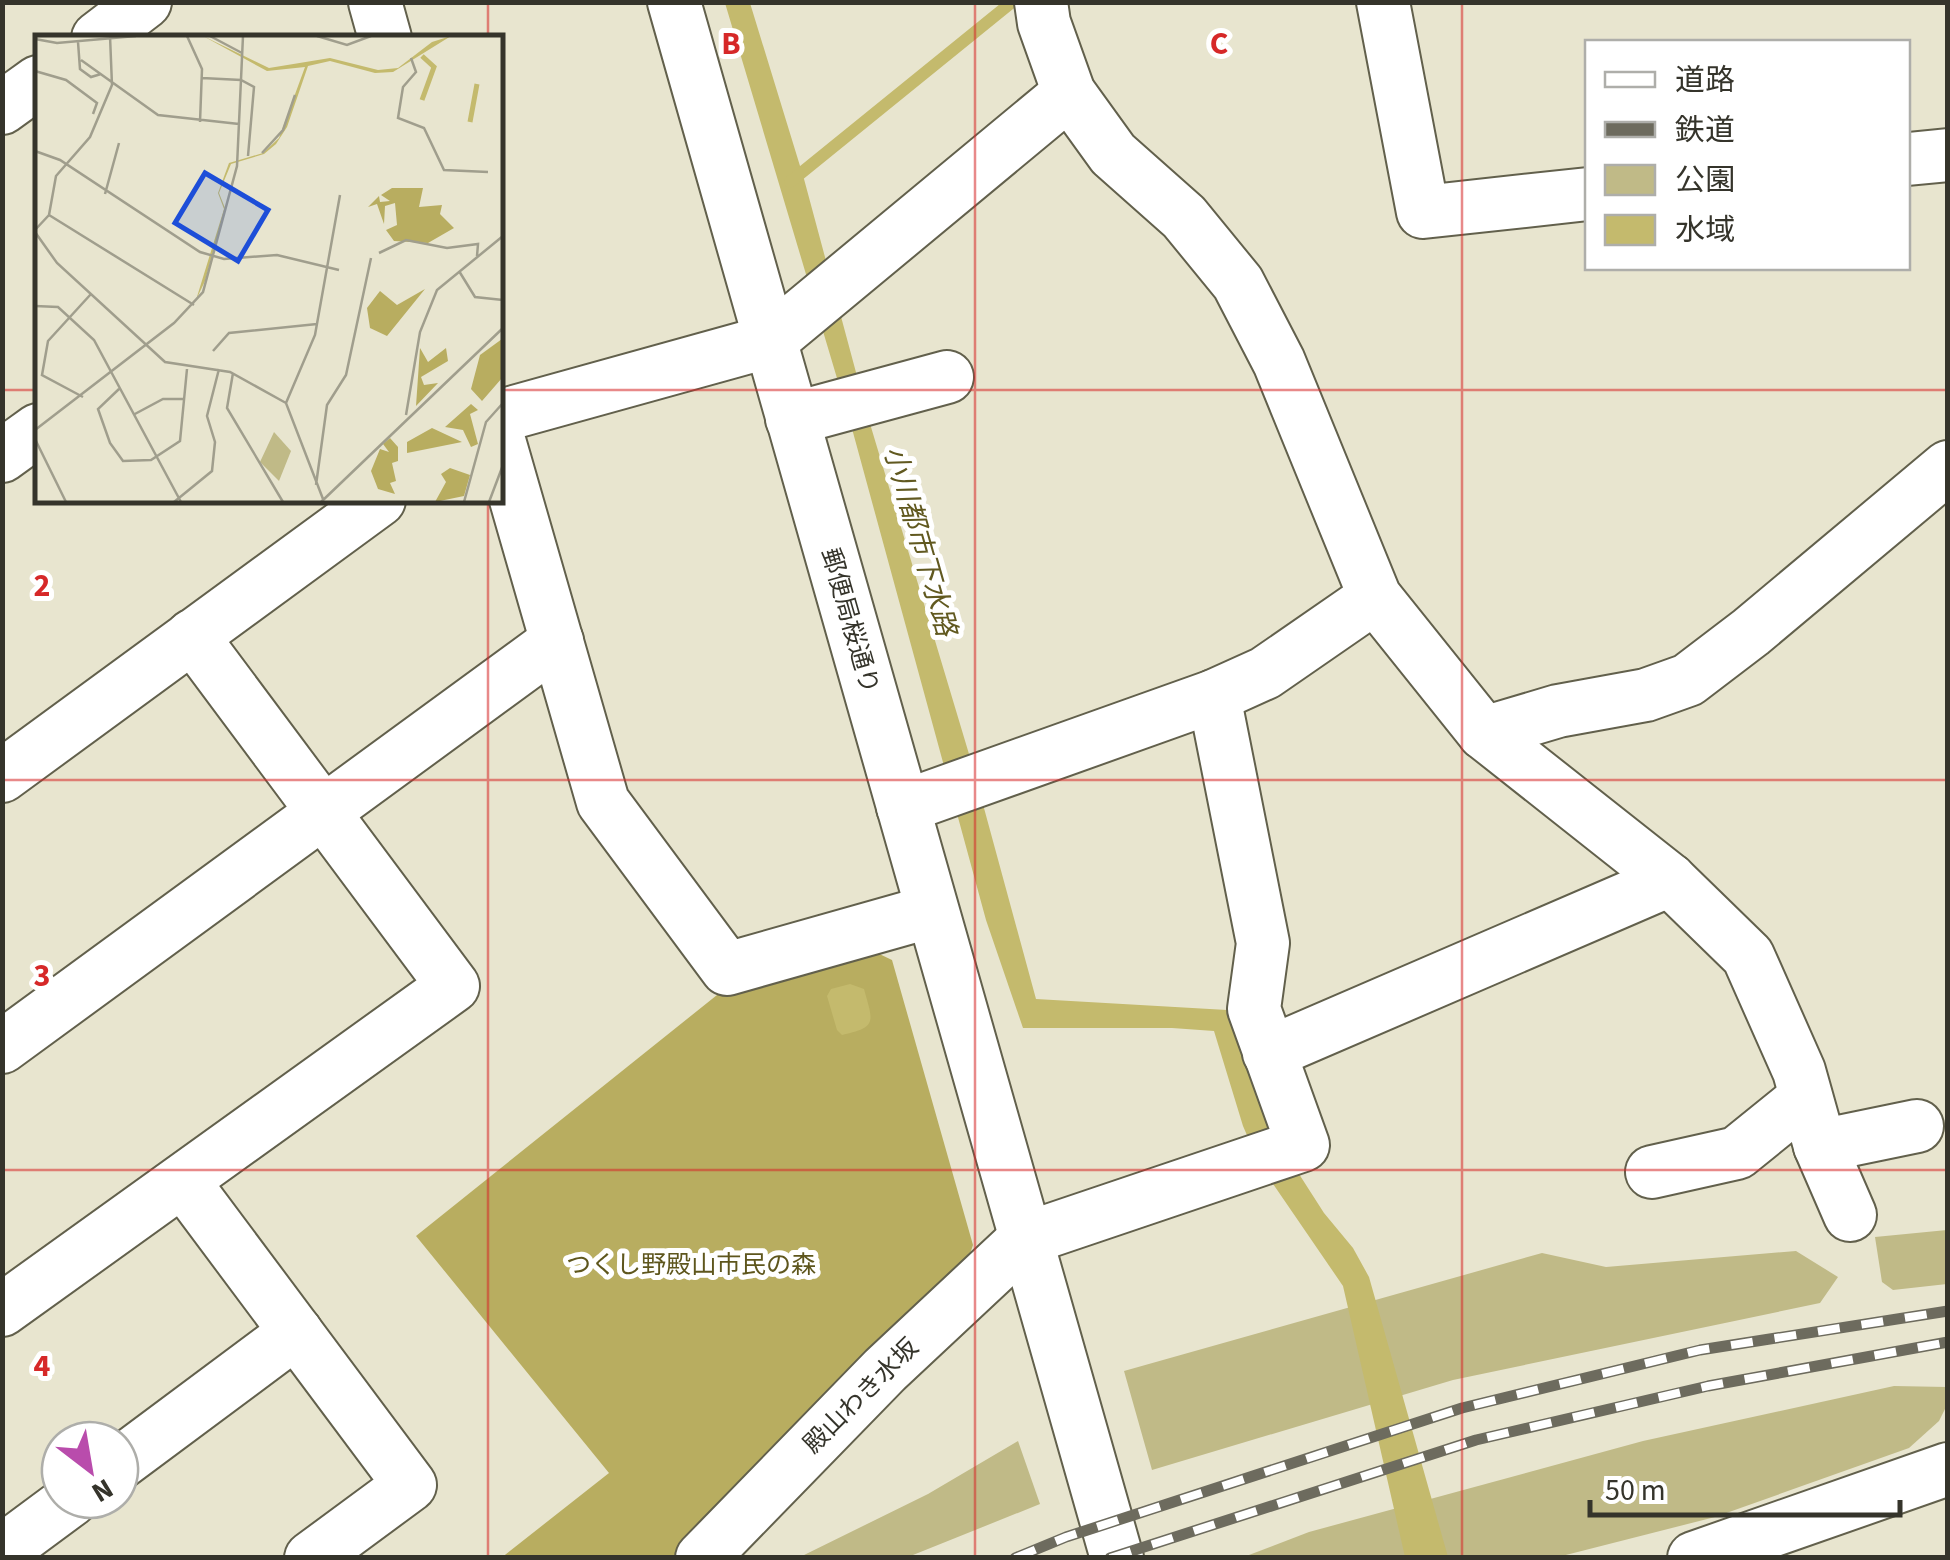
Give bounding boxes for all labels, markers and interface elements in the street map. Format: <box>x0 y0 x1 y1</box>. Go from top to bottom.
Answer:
text: B <box>721 21 741 67</box>
text: C <box>1210 21 1228 67</box>
inset map <box>35 35 502 502</box>
legend <box>1585 40 1910 270</box>
text: 道路 <box>1675 59 1735 102</box>
text: 鉄道 <box>1675 109 1735 152</box>
text: 公園 <box>1675 159 1735 202</box>
text: 水域 <box>1675 209 1735 252</box>
water label: 小川都市下水路 <box>874 441 967 643</box>
street label: 郵便局桜通り <box>812 544 888 698</box>
text: 2 <box>34 563 50 609</box>
text: 3 <box>34 953 50 999</box>
park label: つくし野殿山市民の森 <box>566 1247 816 1283</box>
street label: 殿山わき水坂 <box>795 1330 927 1462</box>
text: 4 <box>34 1343 51 1389</box>
north arrow <box>40 1420 140 1520</box>
scale bar <box>1590 1455 1900 1517</box>
text: N <box>84 1469 121 1513</box>
text: 50 m <box>1605 1469 1666 1512</box>

